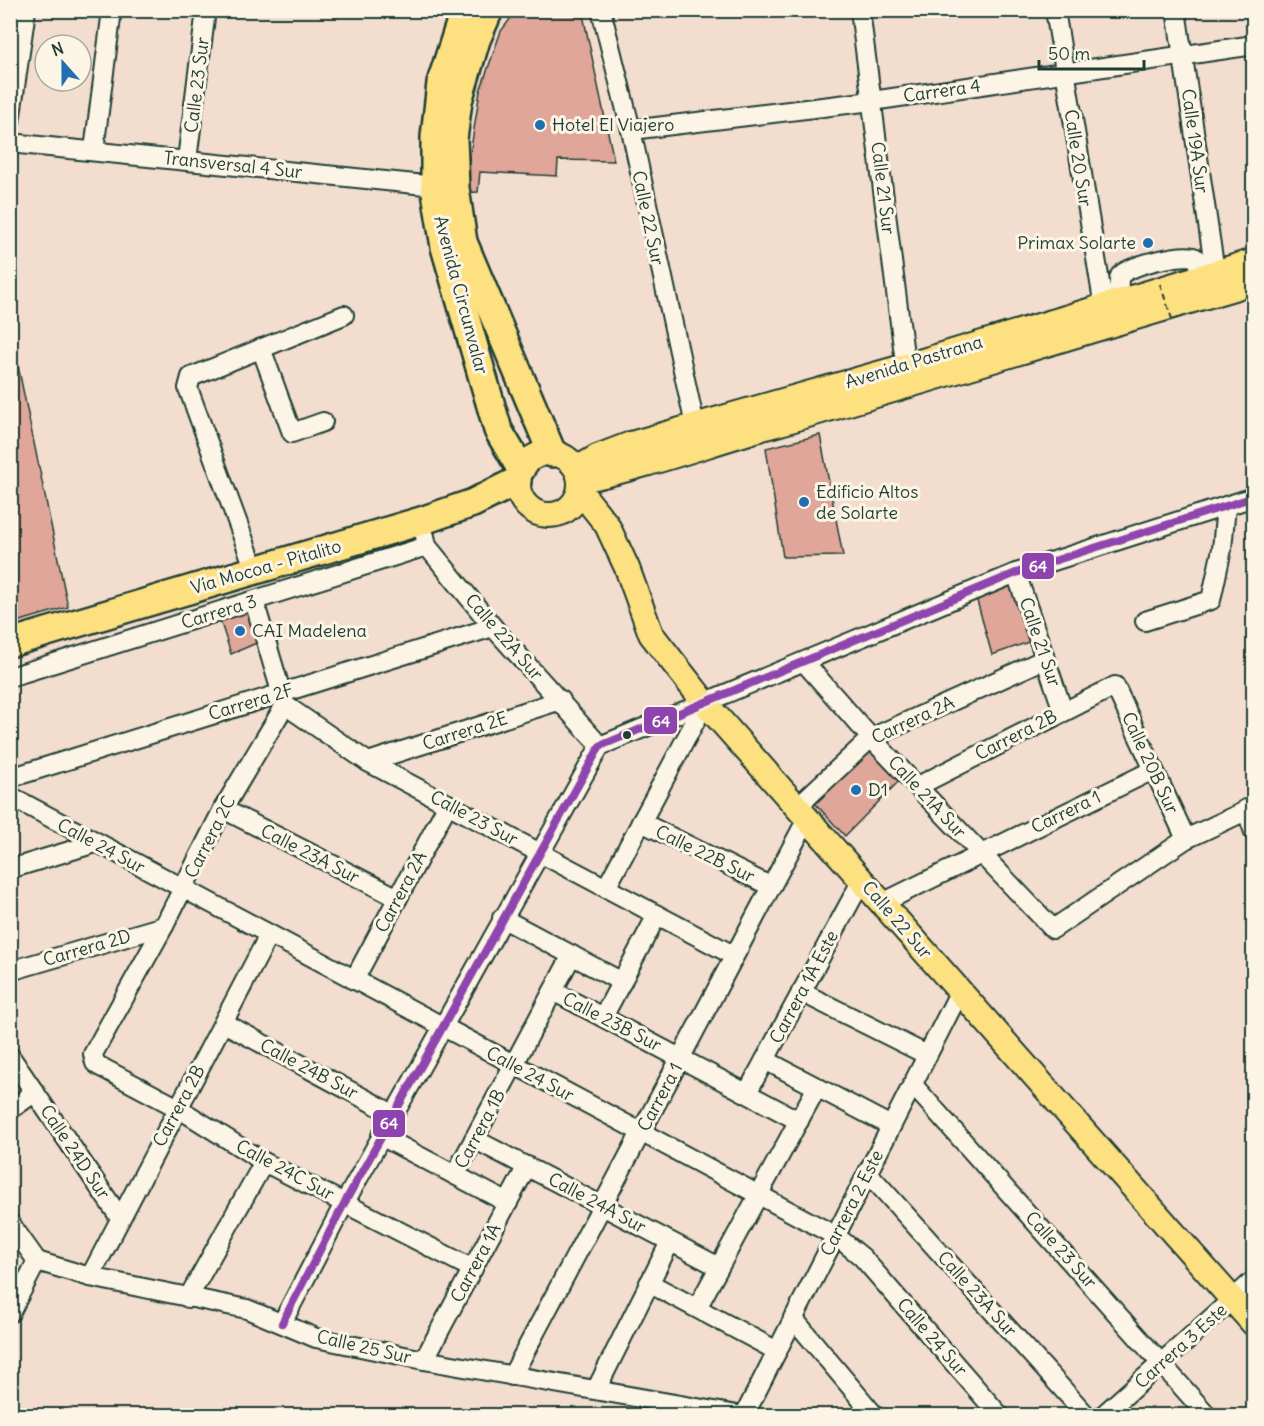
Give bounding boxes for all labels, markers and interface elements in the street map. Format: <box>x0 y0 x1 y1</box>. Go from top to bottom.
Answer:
north arrow <box>33 33 93 93</box>
scale bar <box>1039 33 1144 71</box>
street label: Calle 23 Sur <box>179 35 214 134</box>
text: N <box>49 38 66 60</box>
text: 50 m <box>1048 42 1090 65</box>
street label: Carrera 4 <box>902 74 982 107</box>
street label: Calle 19A Sur <box>1177 87 1214 195</box>
street label: Calle 20 Sur <box>1059 108 1098 209</box>
place label: Hotel El Viajero <box>552 113 674 136</box>
marker: Hotel El Viajero <box>533 118 547 132</box>
street label: Calle 21 Sur <box>866 140 901 236</box>
street label: Transversal 4 Sur <box>163 146 304 183</box>
street label: Calle 22 Sur <box>627 169 670 268</box>
street label: Avenida Circunvalar <box>429 213 494 377</box>
place label: Primax Solarte <box>1017 231 1136 254</box>
marker: Primax Solarte <box>1141 236 1155 250</box>
street label: Avenida Pastrana <box>842 330 985 393</box>
place label: Edificio Altos de Solarte <box>816 480 918 524</box>
marker: Edificio Altos de Solarte <box>797 495 811 509</box>
street label: Vía Mocoa - Pitalito <box>188 534 344 599</box>
line badge: 64 <box>1021 552 1055 580</box>
text: 64 <box>1029 556 1047 576</box>
street label: Carrera 3 <box>178 589 259 634</box>
street label: Calle 22A Sur <box>460 589 549 685</box>
street label: Calle 21 Sur <box>1014 594 1067 690</box>
place label: CAI Madelena <box>252 619 367 642</box>
marker: CAI Madelena <box>233 624 247 638</box>
street label: Carrera 2F <box>206 678 296 725</box>
street label: Carrera 2A <box>868 690 958 749</box>
street label: Carrera 2B <box>971 704 1061 765</box>
street label: Carrera 2E <box>419 706 510 755</box>
line badge: 64 <box>643 706 678 735</box>
street label: Calle 20B Sur <box>1117 708 1184 818</box>
text: 64 <box>652 711 670 731</box>
unlabelled marker <box>621 729 633 741</box>
street label: Calle 21A Sur <box>883 751 972 843</box>
place label: D1 <box>868 778 888 801</box>
marker: D1 <box>849 783 863 797</box>
street label: Calle 23 Sur <box>426 785 523 851</box>
street label: Carrera 1 <box>1027 785 1104 838</box>
street label: Carrera 2C <box>179 792 240 882</box>
street label: Calle 24 Sur <box>53 813 150 879</box>
street label: Calle 23A Sur <box>257 819 364 889</box>
street label: Calle 22B Sur <box>652 820 759 888</box>
street label: Carrera 2A <box>370 847 432 936</box>
street label: Calle 22 Sur <box>857 876 938 964</box>
street label: Carrera 2D <box>40 924 133 971</box>
street label: Carrera 1A Este <box>764 926 843 1047</box>
street label: Calle 23B Sur <box>559 987 666 1057</box>
street label: Calle 24B Sur <box>256 1033 363 1104</box>
street label: Calle 24 Sur <box>482 1041 579 1107</box>
street label: Carrera 1 <box>632 1058 687 1135</box>
street label: Carrera 2B <box>147 1061 210 1151</box>
street label: Carrera 1B <box>449 1085 510 1172</box>
street label: Calle 24D Sur <box>35 1100 116 1204</box>
line badge: 64 <box>372 1109 406 1138</box>
text: 64 <box>380 1113 398 1133</box>
street label: Calle 24C Sur <box>232 1134 339 1205</box>
street label: Carrera 2 Este <box>815 1146 888 1260</box>
street label: Calle 24A Sur <box>544 1167 651 1238</box>
street label: Calle 23 Sur <box>1021 1206 1103 1294</box>
street label: Carrera 1A <box>445 1219 506 1306</box>
street label: Calle 23A Sur <box>933 1246 1022 1342</box>
street label: Calle 24 Sur <box>892 1293 973 1381</box>
street label: Carrera 3 Este <box>1130 1298 1232 1393</box>
street label: Calle 25 Sur <box>315 1324 414 1369</box>

